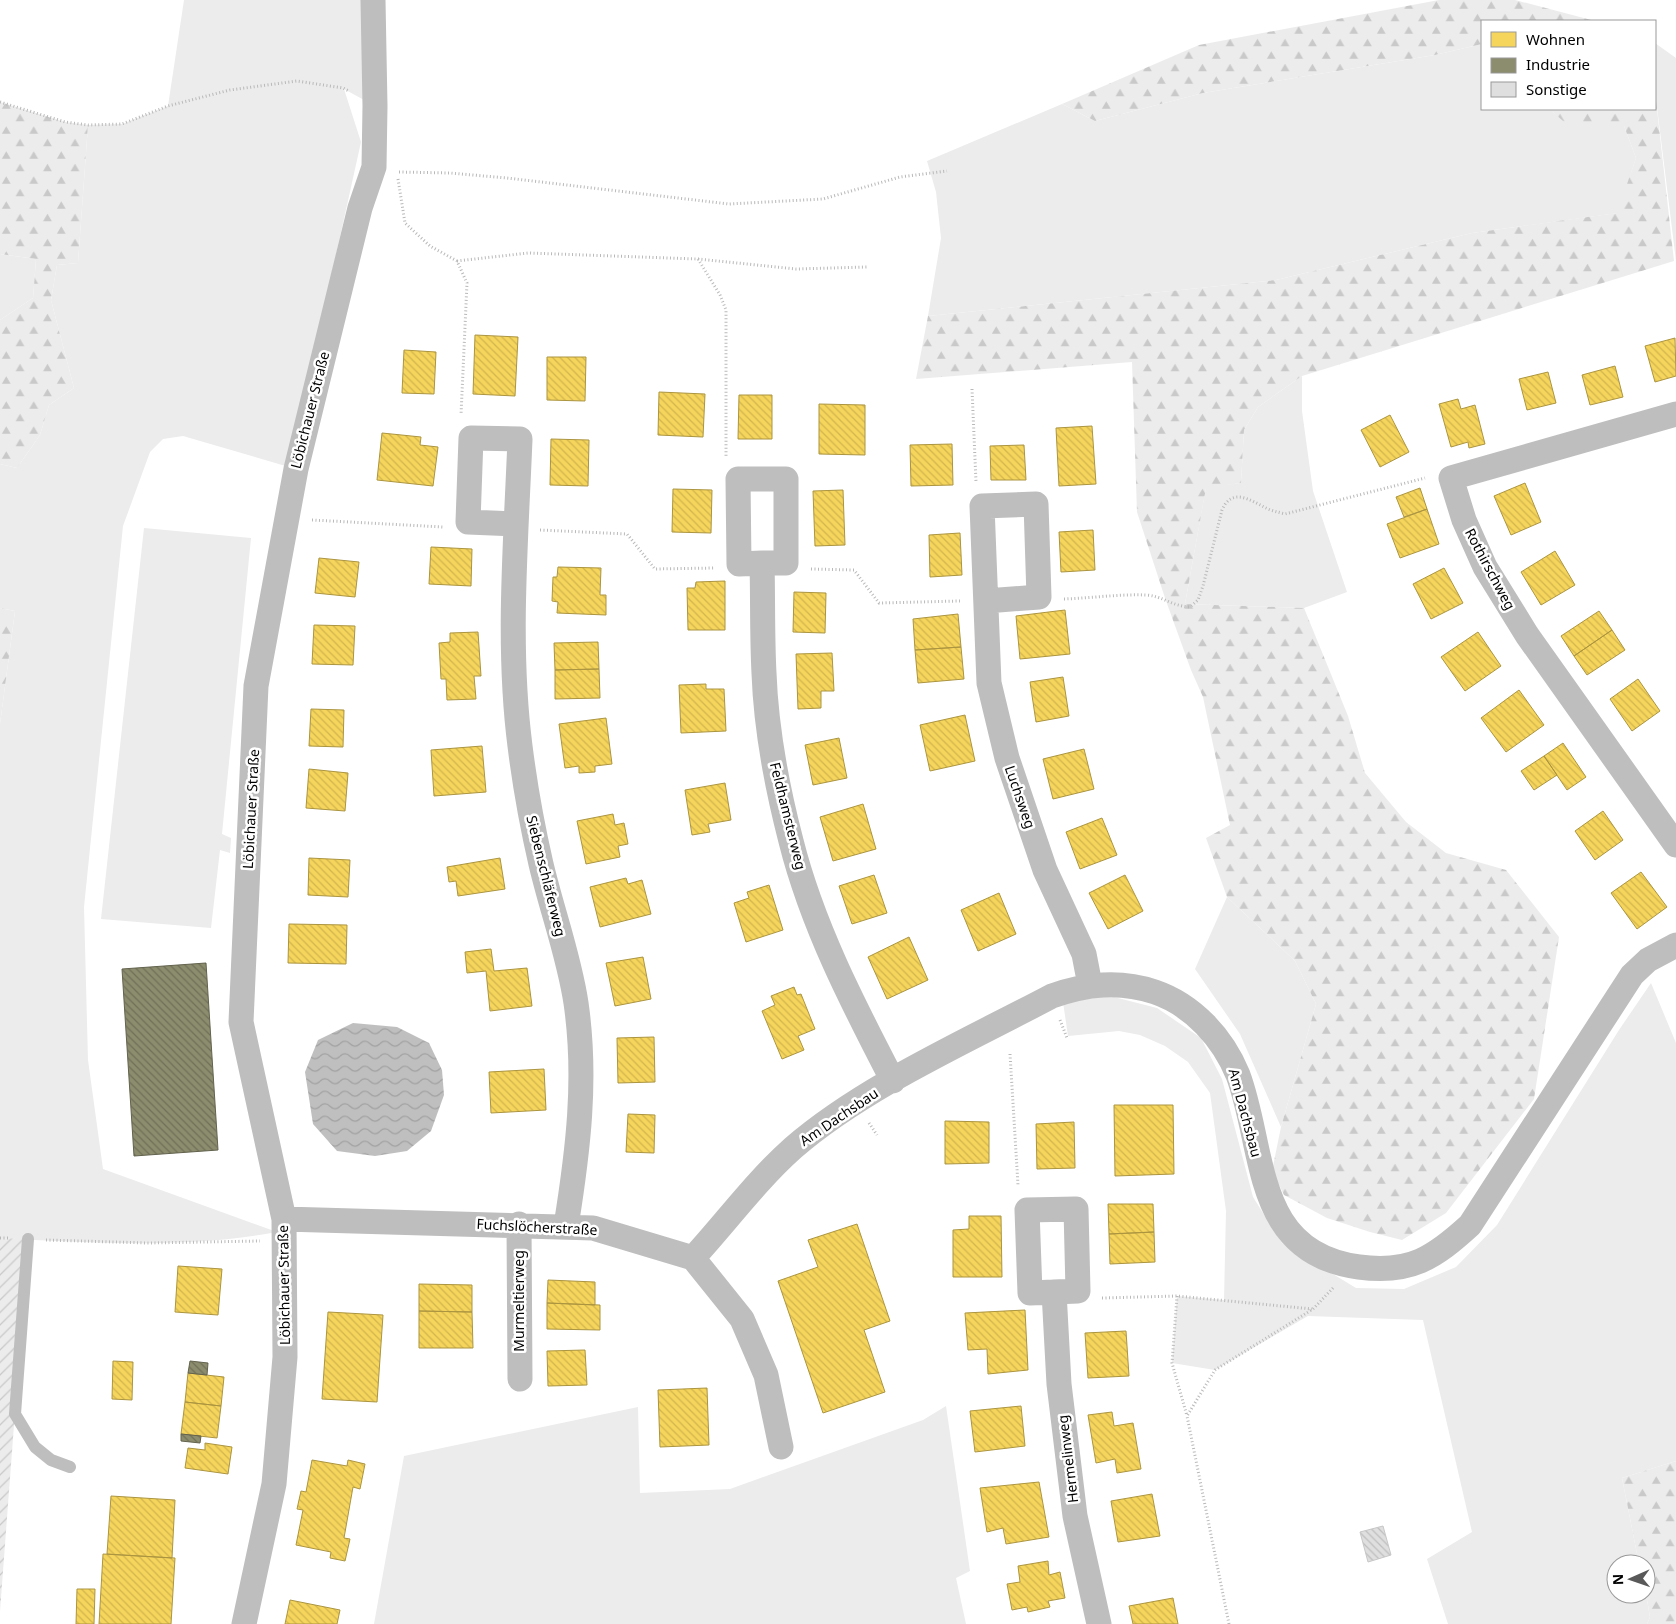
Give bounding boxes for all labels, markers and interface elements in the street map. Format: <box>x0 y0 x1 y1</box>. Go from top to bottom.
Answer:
legend <box>1481 20 1656 110</box>
text: Wohnen <box>1526 29 1585 49</box>
text: Industrie <box>1526 54 1590 74</box>
text: Sonstige <box>1526 79 1587 99</box>
street label: Löbichauer Straße <box>286 349 333 470</box>
street label: Rothirschweg <box>1461 525 1520 613</box>
street label: Löbichauer Straße <box>238 748 263 869</box>
street label: Feldhamsterweg <box>766 760 811 872</box>
street label: Luchsweg <box>1001 763 1040 831</box>
street label: Siebenschläferweg <box>522 813 571 938</box>
street label: Am Dachsbau <box>1225 1066 1266 1159</box>
street label: Am Dachsbau <box>796 1083 882 1150</box>
street label: Fuchslöcherstraße <box>476 1214 598 1239</box>
street label: Löbichauer Straße <box>273 1225 294 1345</box>
street label: Murmeltierweg <box>509 1250 528 1352</box>
street label: Hermelinweg <box>1053 1414 1082 1504</box>
north arrow <box>1606 1554 1656 1604</box>
text: N <box>1608 1573 1627 1585</box>

